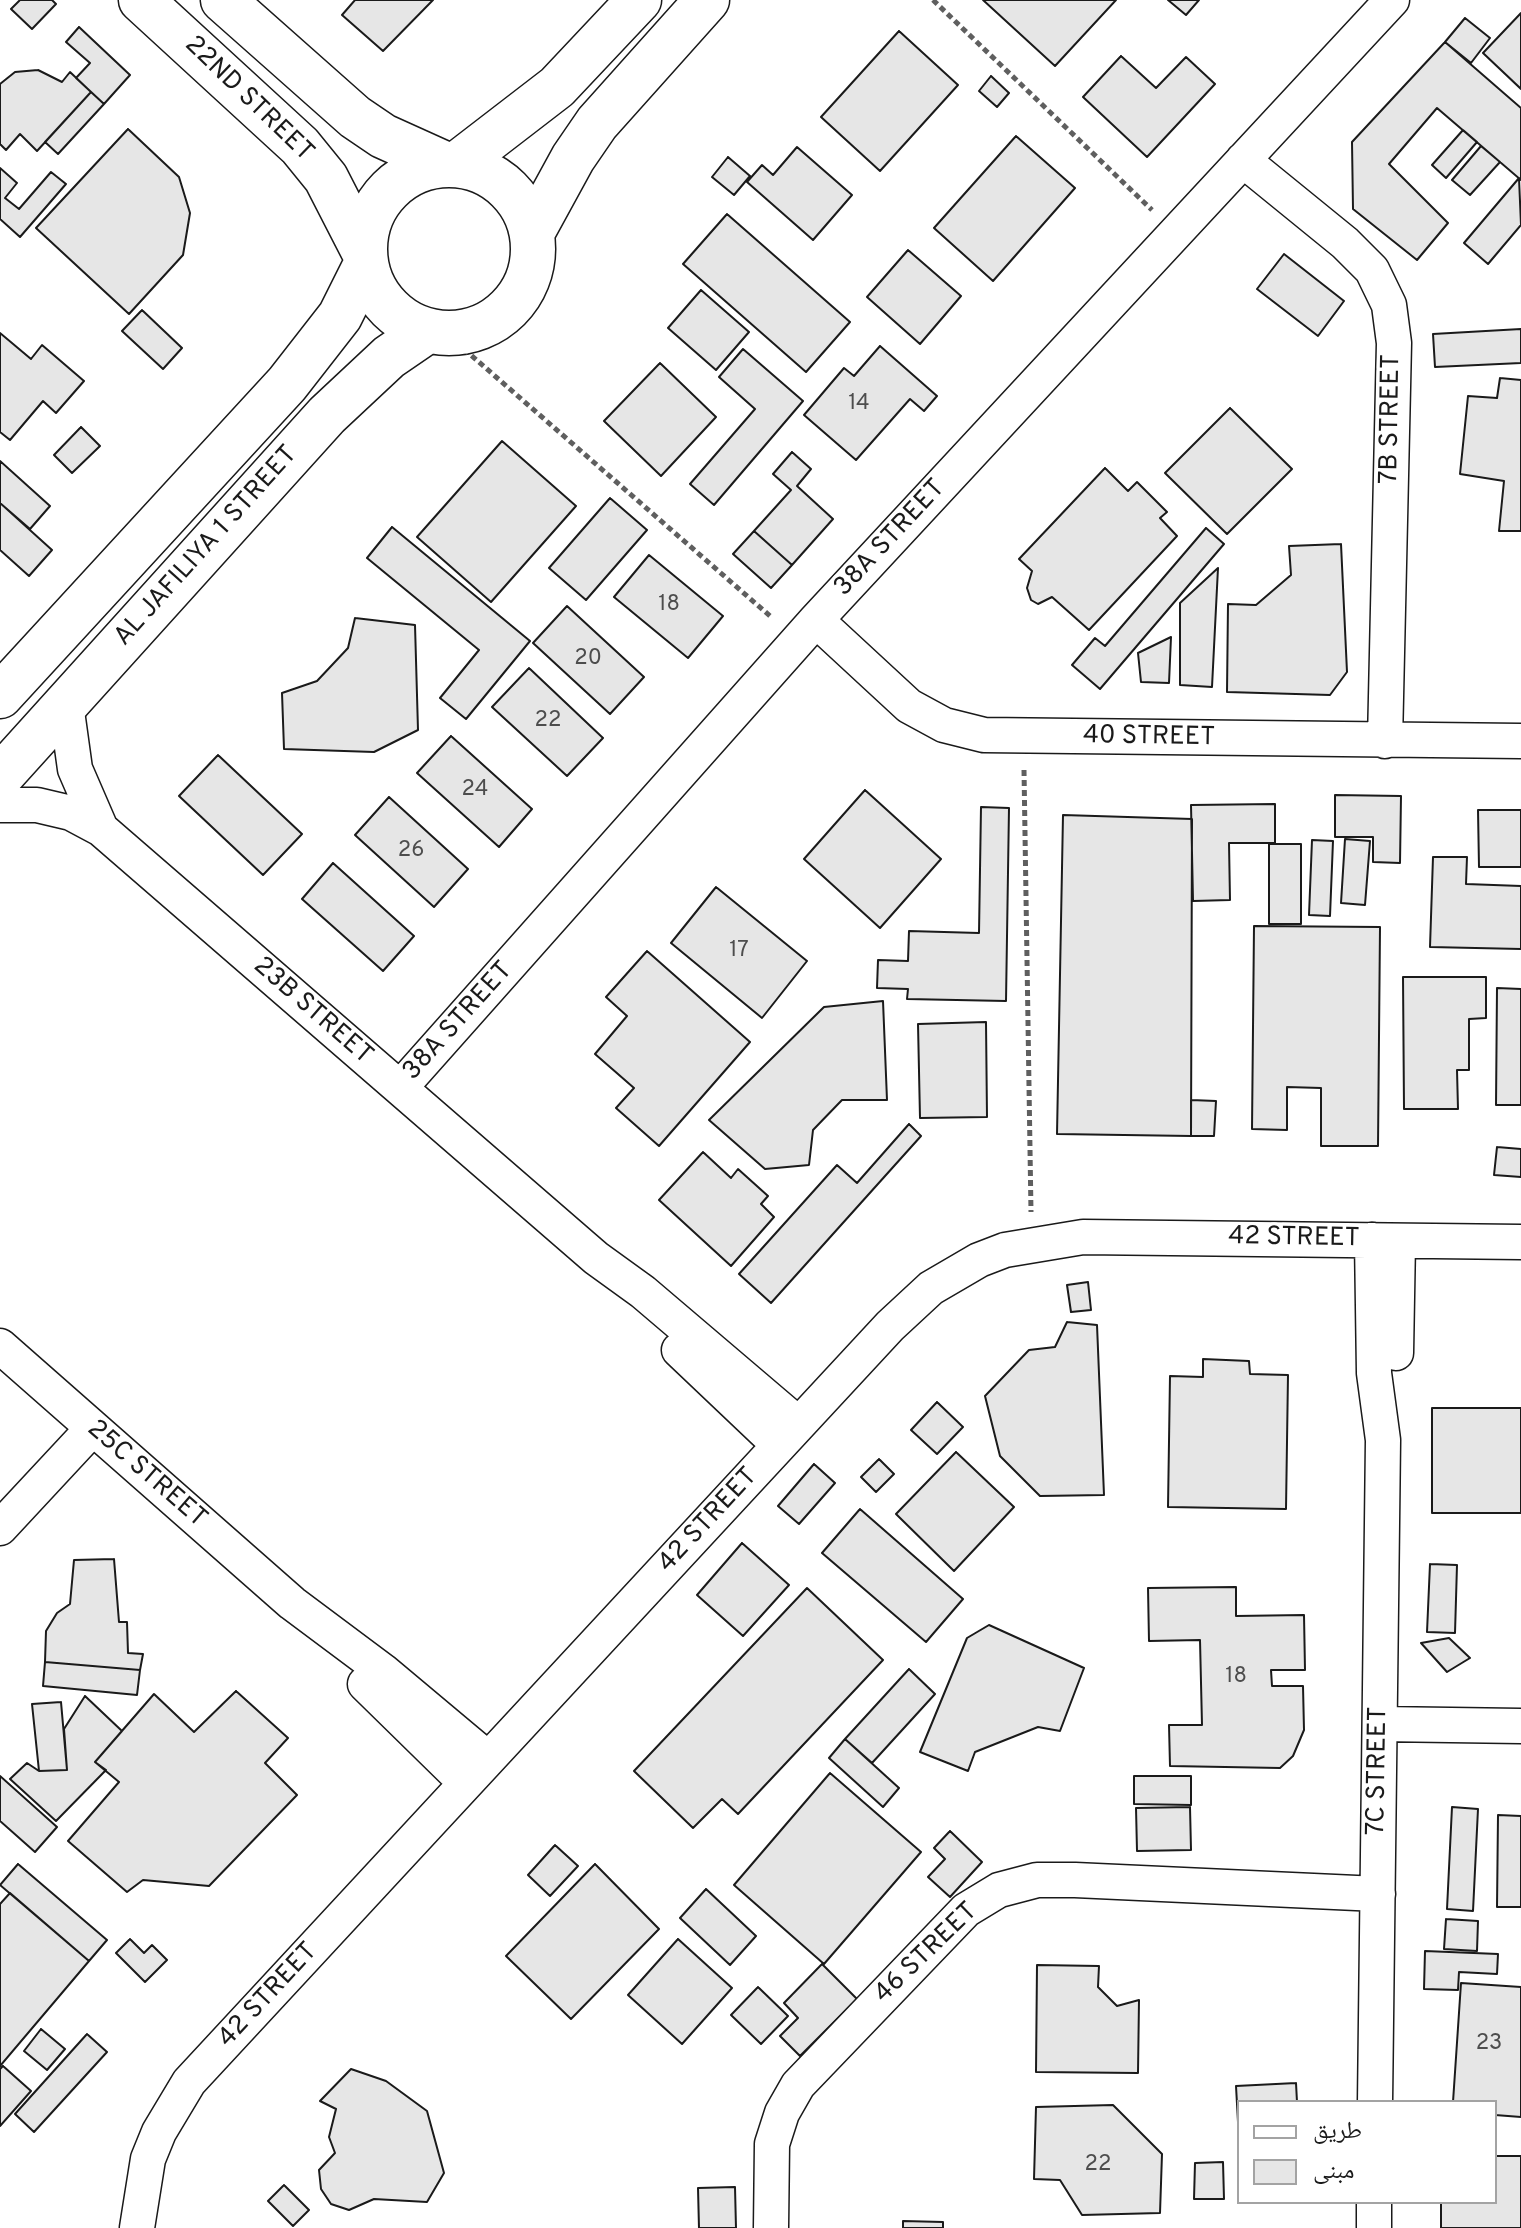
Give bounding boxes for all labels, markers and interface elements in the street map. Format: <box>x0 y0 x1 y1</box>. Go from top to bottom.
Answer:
street label: 22ND STREET <box>177 31 319 169</box>
street label: 7B STREET <box>1375 354 1409 484</box>
house number: 14 <box>848 392 870 418</box>
street label: AL JAFILIYA 1 STREET <box>109 440 305 654</box>
street label: 38A STREET <box>829 474 953 604</box>
house number: 18 <box>658 593 680 619</box>
house number: 20 <box>574 647 602 673</box>
house number: 22 <box>535 709 561 735</box>
street label: 40 STREET <box>1082 721 1216 755</box>
house number: 24 <box>462 778 488 804</box>
house number: 26 <box>398 839 424 865</box>
house number: 17 <box>729 939 749 965</box>
street label: 23B STREET <box>246 952 378 1072</box>
street label: 38A STREET <box>398 956 520 1088</box>
street label: 42 STREET <box>1228 1222 1360 1256</box>
street label: 25C STREET <box>80 1415 212 1535</box>
street label: 42 STREET <box>653 1462 765 1580</box>
house number: 18 <box>1225 1665 1247 1691</box>
street label: 7C STREET <box>1362 1706 1396 1836</box>
street label: 46 STREET <box>869 1897 985 2011</box>
street label: 42 STREET <box>213 1937 325 2055</box>
house number: 23 <box>1476 2032 1502 2058</box>
legend <box>1237 2100 1497 2204</box>
text: طريق <box>1313 2117 1362 2147</box>
house number: 22 <box>1085 2153 1111 2179</box>
text: مبنى <box>1313 2157 1354 2187</box>

